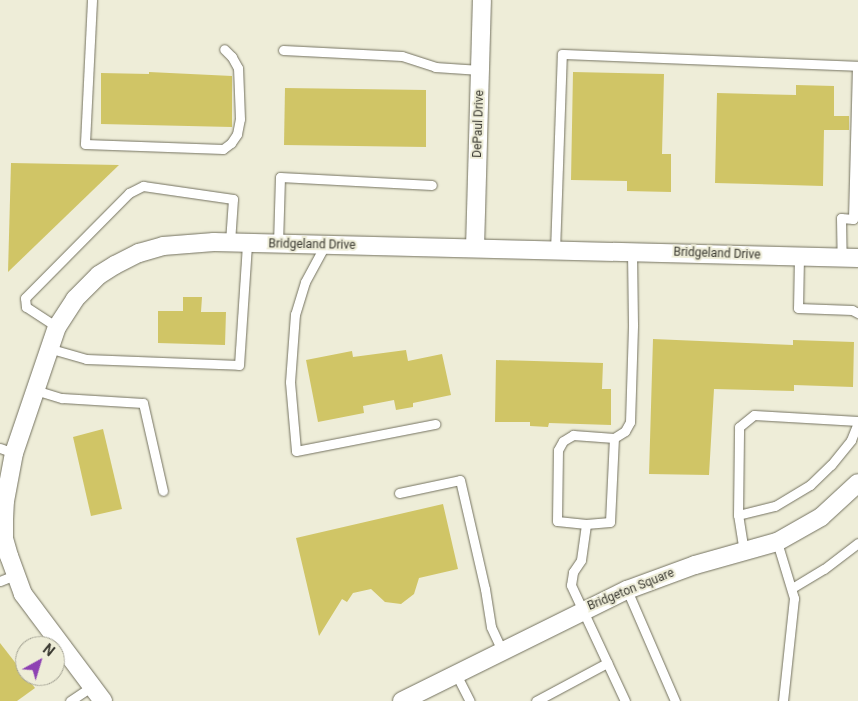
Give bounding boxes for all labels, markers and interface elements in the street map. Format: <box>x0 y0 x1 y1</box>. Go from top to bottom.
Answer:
street label: DePaul Drive <box>471 90 487 158</box>
street label: Bridgeland Drive <box>268 237 356 253</box>
street label: Bridgeland Drive <box>673 245 761 263</box>
street label: Bridgeton Square <box>586 566 676 614</box>
north arrow <box>15 636 65 686</box>
text: N <box>40 641 58 659</box>

